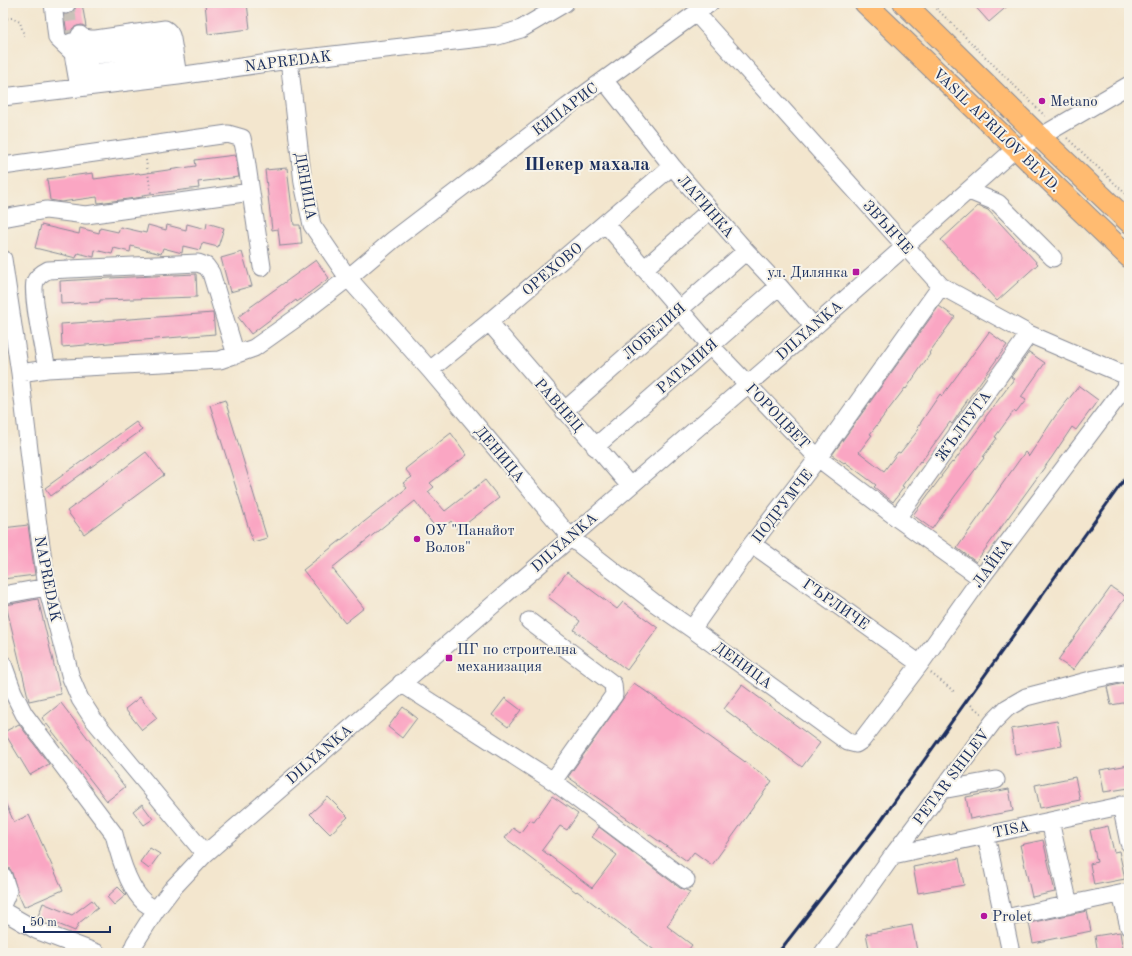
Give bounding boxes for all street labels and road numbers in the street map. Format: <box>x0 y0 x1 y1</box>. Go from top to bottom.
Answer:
street label: NAPREDAK <box>244 50 332 75</box>
street label: VASIL APRILOV BLVD. <box>929 66 1063 196</box>
street label: КИПАРИС <box>530 81 601 140</box>
street label: ДЕНИЦА <box>291 151 318 222</box>
street label: ЛАТИНКА <box>674 173 736 242</box>
street label: ЗВЪНЧЕ <box>859 198 915 258</box>
street label: ОРЕХОВО <box>520 241 586 299</box>
street label: DILYANKA <box>774 298 846 364</box>
street label: ЛОБЕЛИЯ <box>621 301 689 363</box>
street label: РАТАНИЯ <box>655 337 721 397</box>
street label: РАВНЕЦ <box>531 376 585 435</box>
street label: ГОРОЦВЕТ <box>742 381 812 453</box>
street label: ЖЪЛТУГА <box>934 389 995 465</box>
street label: ДЕНИЦА <box>471 424 527 486</box>
street label: ПОДРУМЧЕ <box>750 468 816 546</box>
street label: DILYANKA <box>529 510 601 576</box>
street label: ЛАЙКА <box>967 534 1016 591</box>
street label: NAPREDAK <box>31 535 62 624</box>
street label: ГЪРЛИЧЕ <box>799 577 871 634</box>
street label: ДЕНИЦА <box>710 640 775 693</box>
street label: DILYANKA <box>284 722 356 788</box>
street label: PETAR SHILEV <box>911 727 993 829</box>
street label: TISA <box>992 819 1031 842</box>

